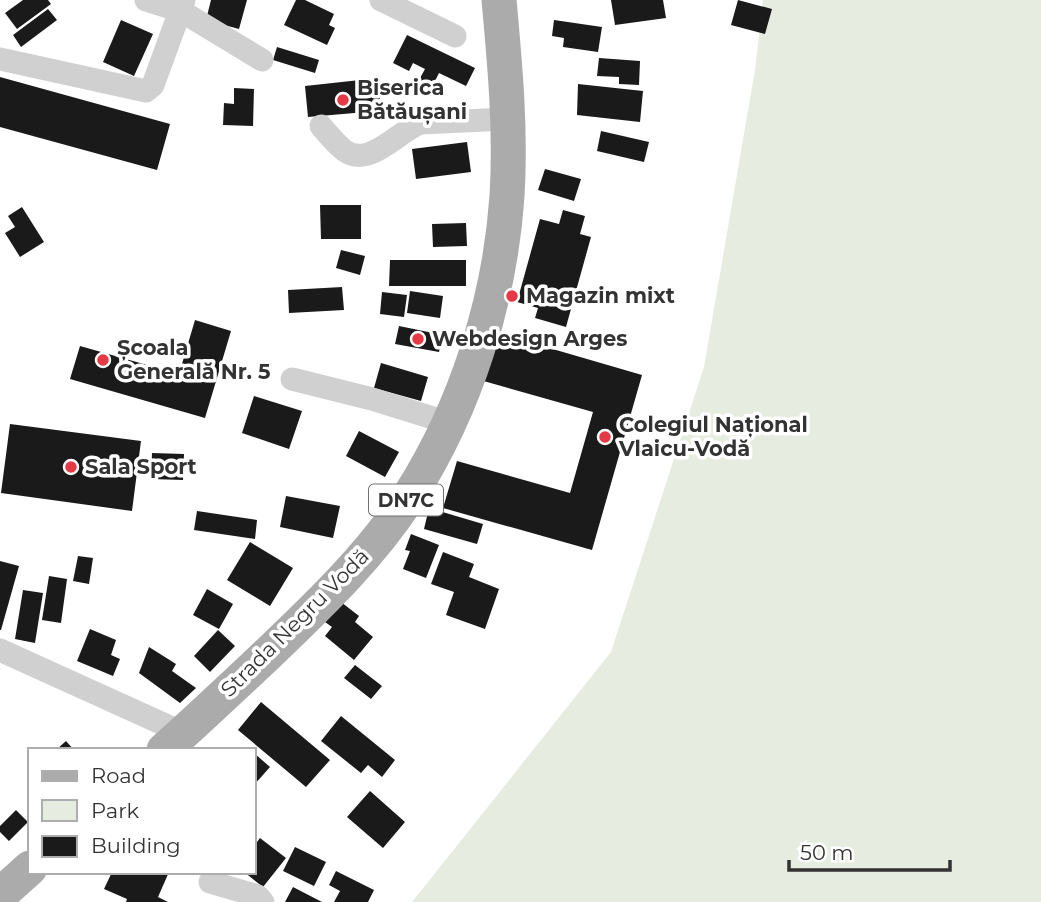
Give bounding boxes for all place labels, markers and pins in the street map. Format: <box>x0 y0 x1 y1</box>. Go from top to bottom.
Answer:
place label: Biserica Bătăușani <box>357 75 467 125</box>
marker: Biserica Bătăușani <box>335 92 351 108</box>
place label: Magazin mixt <box>526 283 675 308</box>
marker: Magazin mixt <box>504 288 520 304</box>
place label: Webdesign Arges <box>432 326 627 351</box>
marker: Webdesign Arges <box>410 331 426 347</box>
place label: Școala Generală Nr. 5 <box>117 335 270 384</box>
marker: Școala Generală Nr. 5 <box>95 352 111 368</box>
place label: Colegiul Național Vlaicu-Vodă <box>618 412 808 461</box>
marker: Colegiul Național Vlaicu-Vodă <box>597 429 613 445</box>
place label: Sala Sport <box>85 454 197 479</box>
marker: Sala Sport <box>63 459 79 475</box>

